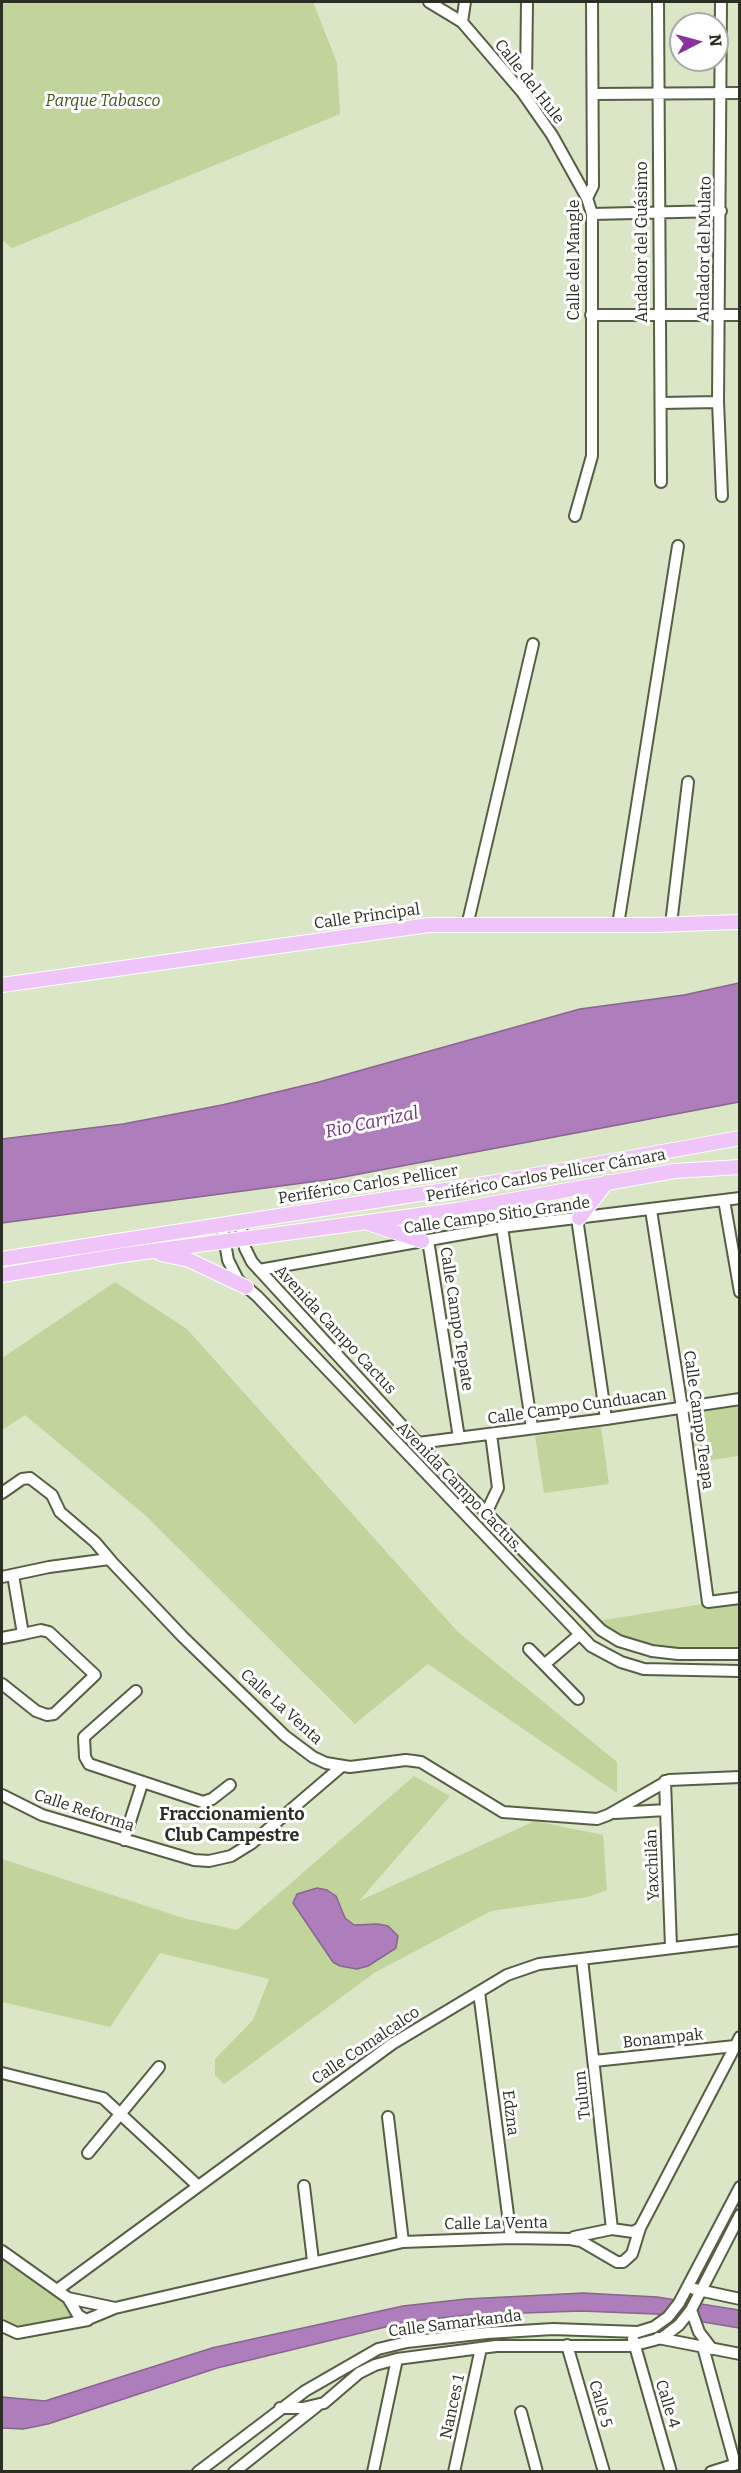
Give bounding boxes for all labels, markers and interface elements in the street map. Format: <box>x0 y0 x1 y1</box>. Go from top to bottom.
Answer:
north arrow <box>669 12 729 72</box>
text: N <box>705 33 726 47</box>
street label: Calle del Hule <box>490 36 568 128</box>
park label: Parque Tabasco <box>46 92 160 112</box>
street label: Andador del Guásimo <box>633 161 653 323</box>
street label: Andador del Mulato <box>694 176 716 322</box>
street label: Calle del Mangle <box>565 200 585 320</box>
street label: Calle Principal <box>313 900 421 934</box>
water label: Rio Carrizal <box>323 1103 421 1143</box>
street label: Periférico Carlos Pellicer Cámara <box>425 1145 667 1207</box>
street label: Periférico Carlos Pellicer <box>277 1161 459 1209</box>
street label: Calle Campo Sitio Grande <box>402 1193 592 1239</box>
street label: Calle Campo Tepate <box>435 1246 477 1392</box>
street label: Avenida Campo Cactus <box>270 1261 400 1399</box>
street label: Calle Campo Teapa <box>679 1349 717 1491</box>
street label: Calle Campo Cunduacan <box>486 1385 668 1429</box>
street label: Avenida Campo Cactus. <box>392 1418 526 1556</box>
street label: Calle La Venta <box>236 1665 326 1749</box>
street label: Calle Reforma <box>31 1786 137 1836</box>
district label: Fraccionamiento Club Campestre <box>159 1804 305 1846</box>
street label: Yaxchilán <box>642 1829 664 1901</box>
street label: Calle Comalcalco <box>308 2003 424 2089</box>
street label: Bonampak <box>622 2025 704 2053</box>
street label: Tulum <box>571 2070 595 2120</box>
street label: Edzna <box>498 2089 522 2137</box>
street label: Calle La Venta <box>444 2213 548 2235</box>
street label: Calle Samarkanda <box>387 2306 523 2342</box>
street label: Nances 1 <box>437 2373 469 2441</box>
street label: Calle 5 <box>584 2378 616 2430</box>
street label: Calle 4 <box>651 2378 683 2430</box>

